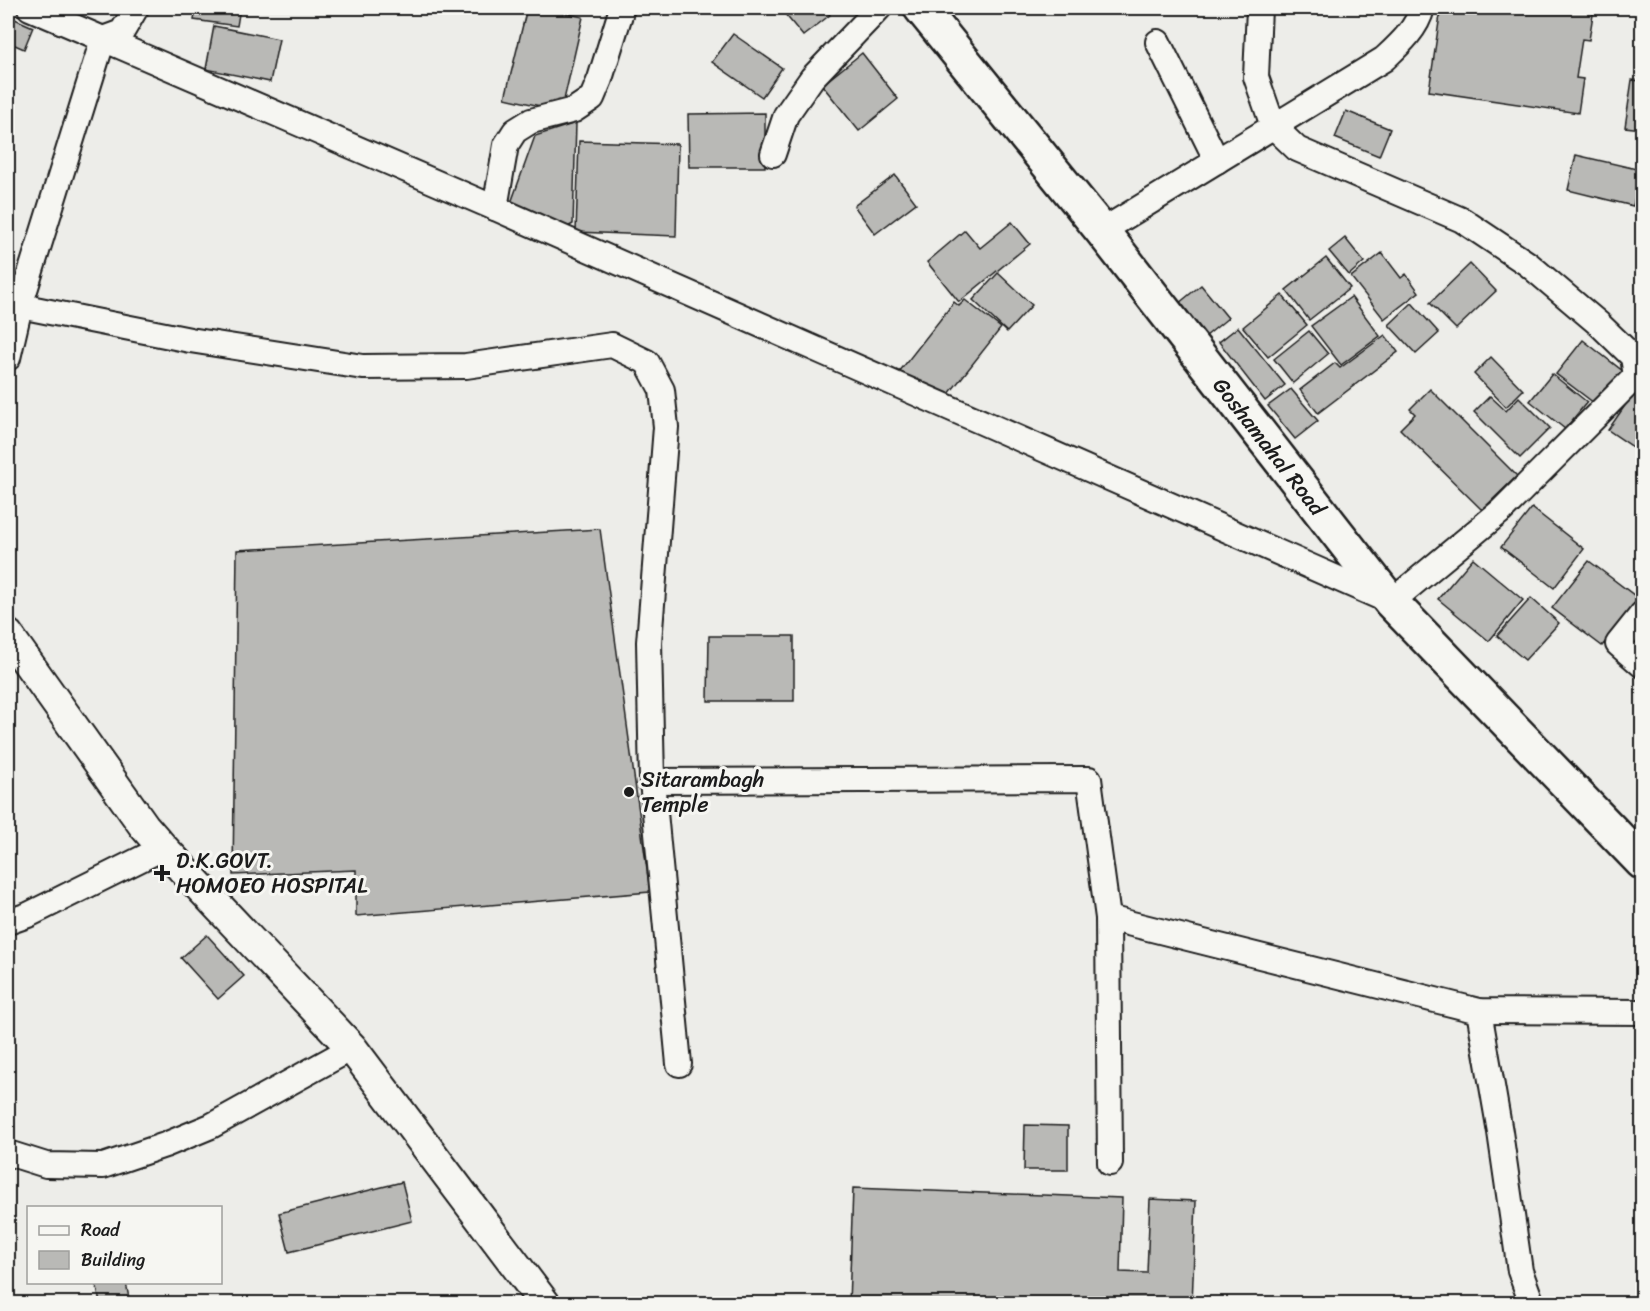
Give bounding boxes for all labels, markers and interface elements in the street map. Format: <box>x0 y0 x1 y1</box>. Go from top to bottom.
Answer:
street label: Goshamahal Road <box>1202 369 1337 526</box>
place label: Sitarambagh Temple <box>641 760 764 824</box>
marker: Sitarambagh Temple <box>622 785 636 799</box>
place label: D.K.GOVT. HOMOEO HOSPITAL <box>176 841 368 905</box>
marker: D.K.GOVT. HOMOEO HOSPITAL <box>153 864 171 882</box>
legend <box>27 1206 222 1284</box>
text: Road <box>81 1214 121 1246</box>
text: Building <box>81 1244 145 1276</box>

